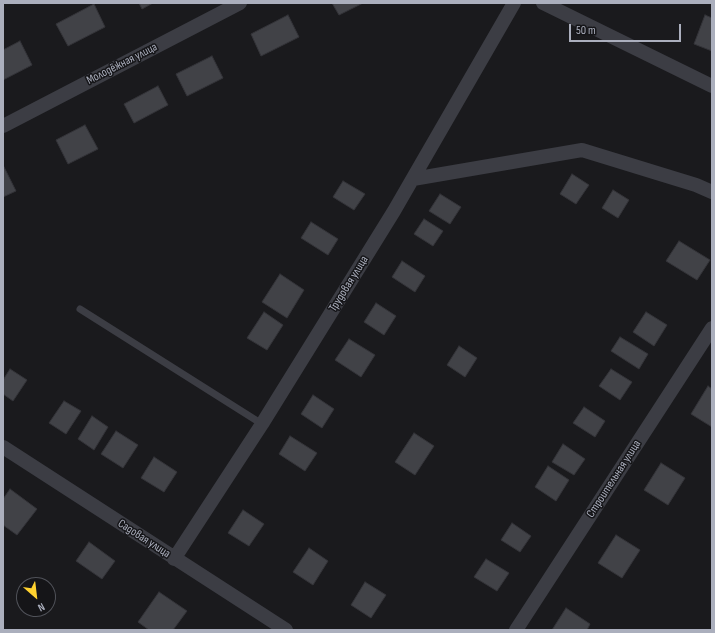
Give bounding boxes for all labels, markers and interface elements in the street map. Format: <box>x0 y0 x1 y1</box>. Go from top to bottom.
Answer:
scale bar <box>571 16 683 42</box>
text: 50 m <box>576 23 596 38</box>
street label: Молодёжная улица <box>84 40 160 88</box>
street label: Трудовая улица <box>326 253 372 315</box>
street label: Строительная улица <box>584 438 644 520</box>
street label: Садовая улица <box>115 517 173 561</box>
north arrow <box>16 577 56 617</box>
text: N <box>36 600 47 614</box>

